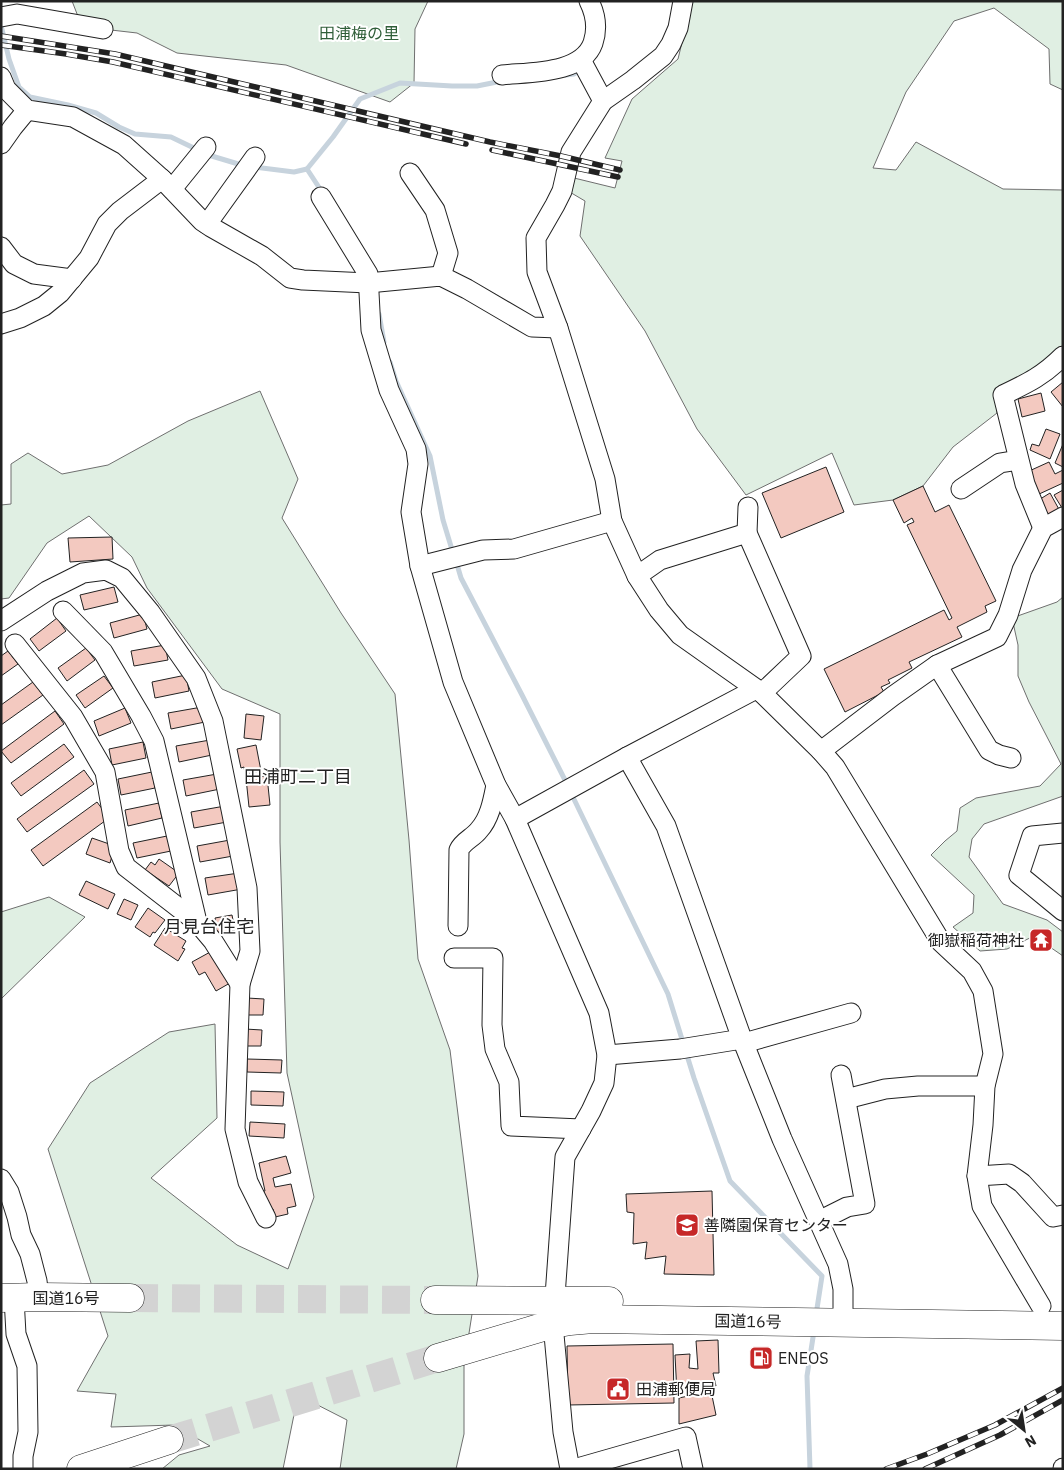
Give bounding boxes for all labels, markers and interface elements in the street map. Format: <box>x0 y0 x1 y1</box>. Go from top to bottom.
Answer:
park label: 田浦梅の里 <box>319 23 399 43</box>
district label: 田浦町二丁目 <box>244 765 352 788</box>
district label: 月見台住宅 <box>164 915 254 938</box>
temple icon: 御嶽稲荷神社 <box>1028 927 1054 953</box>
place label: 御嶽稲荷神社 <box>928 930 1024 950</box>
school or university icon: 善隣園保育センター <box>674 1212 700 1238</box>
place label: 善隣園保育センター <box>704 1215 848 1235</box>
street label: 国道16号 <box>32 1288 100 1308</box>
street label: 国道16号 <box>714 1310 782 1332</box>
fuel station icon: ENEOS <box>748 1345 774 1371</box>
place label: ENEOS <box>778 1348 829 1368</box>
public building icon: 田浦郵便局 <box>605 1376 631 1402</box>
place label: 田浦郵便局 <box>636 1379 716 1399</box>
north arrow <box>999 1405 1049 1455</box>
text: N <box>1022 1431 1039 1452</box>

